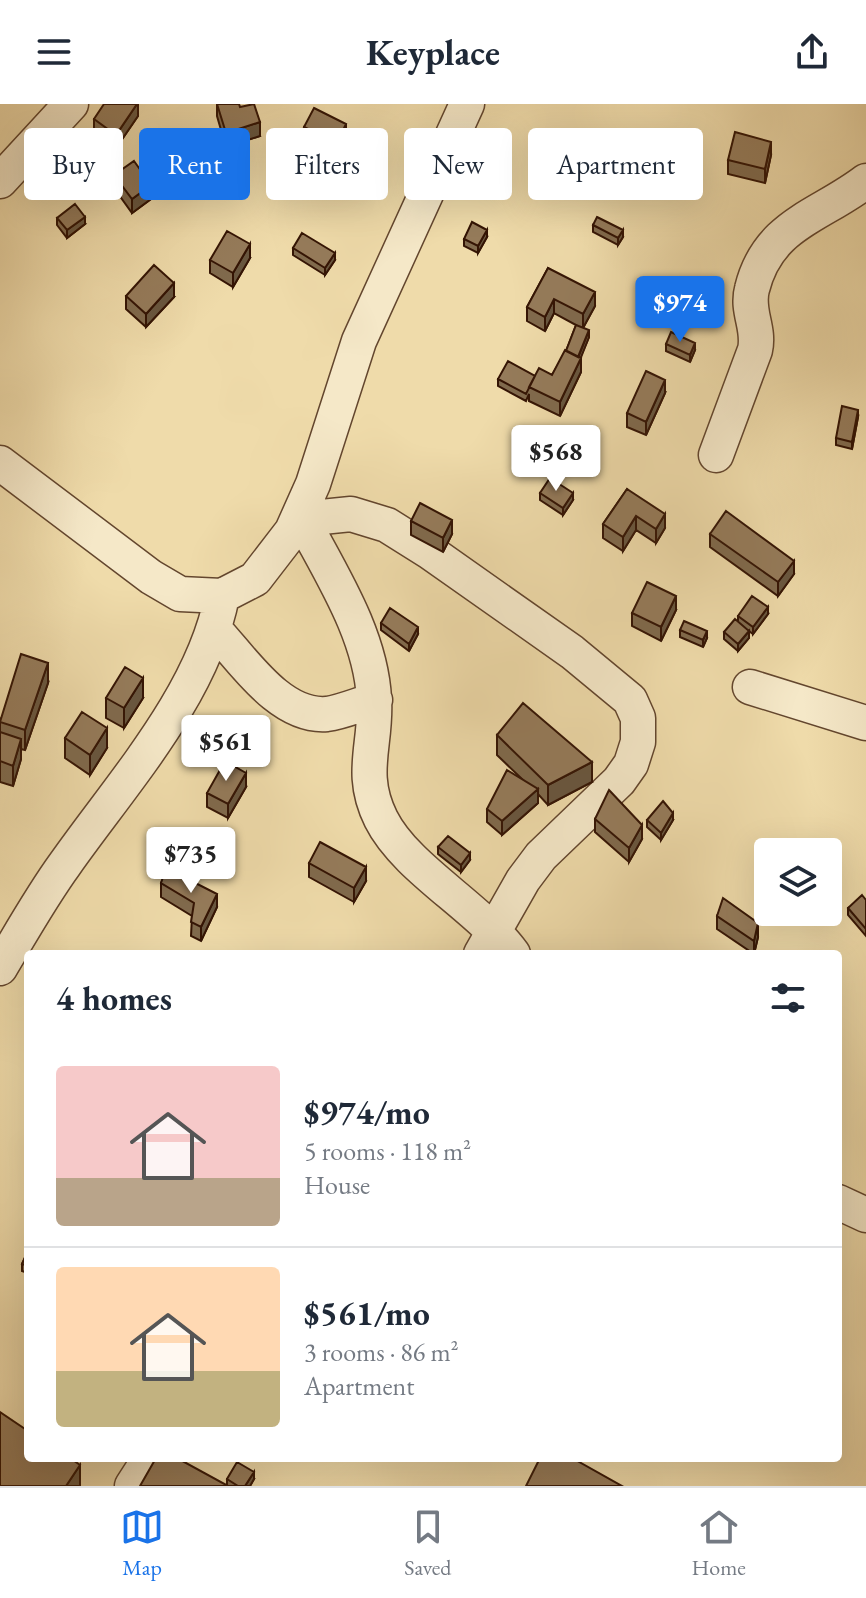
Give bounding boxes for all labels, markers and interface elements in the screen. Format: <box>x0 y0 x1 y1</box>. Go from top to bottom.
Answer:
text: Keyplace <box>366 29 500 76</box>
icon: menu <box>32 30 76 74</box>
icon: share <box>790 30 834 74</box>
chip: Buy <box>24 128 123 200</box>
chip: Rent <box>139 128 250 200</box>
chip: Filters <box>266 128 388 200</box>
chip: New <box>404 128 512 200</box>
chip: Apartment <box>528 128 703 200</box>
pin: $974 <box>633 276 727 344</box>
text: $974 <box>653 285 707 319</box>
pin: $568 <box>509 425 603 493</box>
text: $568 <box>529 434 583 468</box>
pin: $561 <box>179 715 273 783</box>
text: $561 <box>199 724 253 758</box>
pin: $735 <box>144 827 238 895</box>
text: $735 <box>164 836 218 870</box>
map controls <box>754 838 842 926</box>
button: layers <box>754 838 842 926</box>
text: 4 homes <box>56 976 172 1020</box>
icon: filters <box>766 976 810 1020</box>
text: $974/mo <box>304 1090 430 1134</box>
icon: home <box>120 1098 216 1194</box>
text: 5 rooms · 118 m² <box>304 1134 471 1168</box>
text: House <box>304 1168 370 1202</box>
text: $561/mo <box>304 1291 430 1335</box>
icon: home <box>120 1299 216 1395</box>
text: 3 rooms · 86 m² <box>304 1335 459 1369</box>
text: Apartment <box>304 1369 414 1403</box>
tab: Map <box>120 1505 164 1582</box>
tab: Saved <box>404 1505 451 1582</box>
tab: Home <box>692 1505 746 1582</box>

